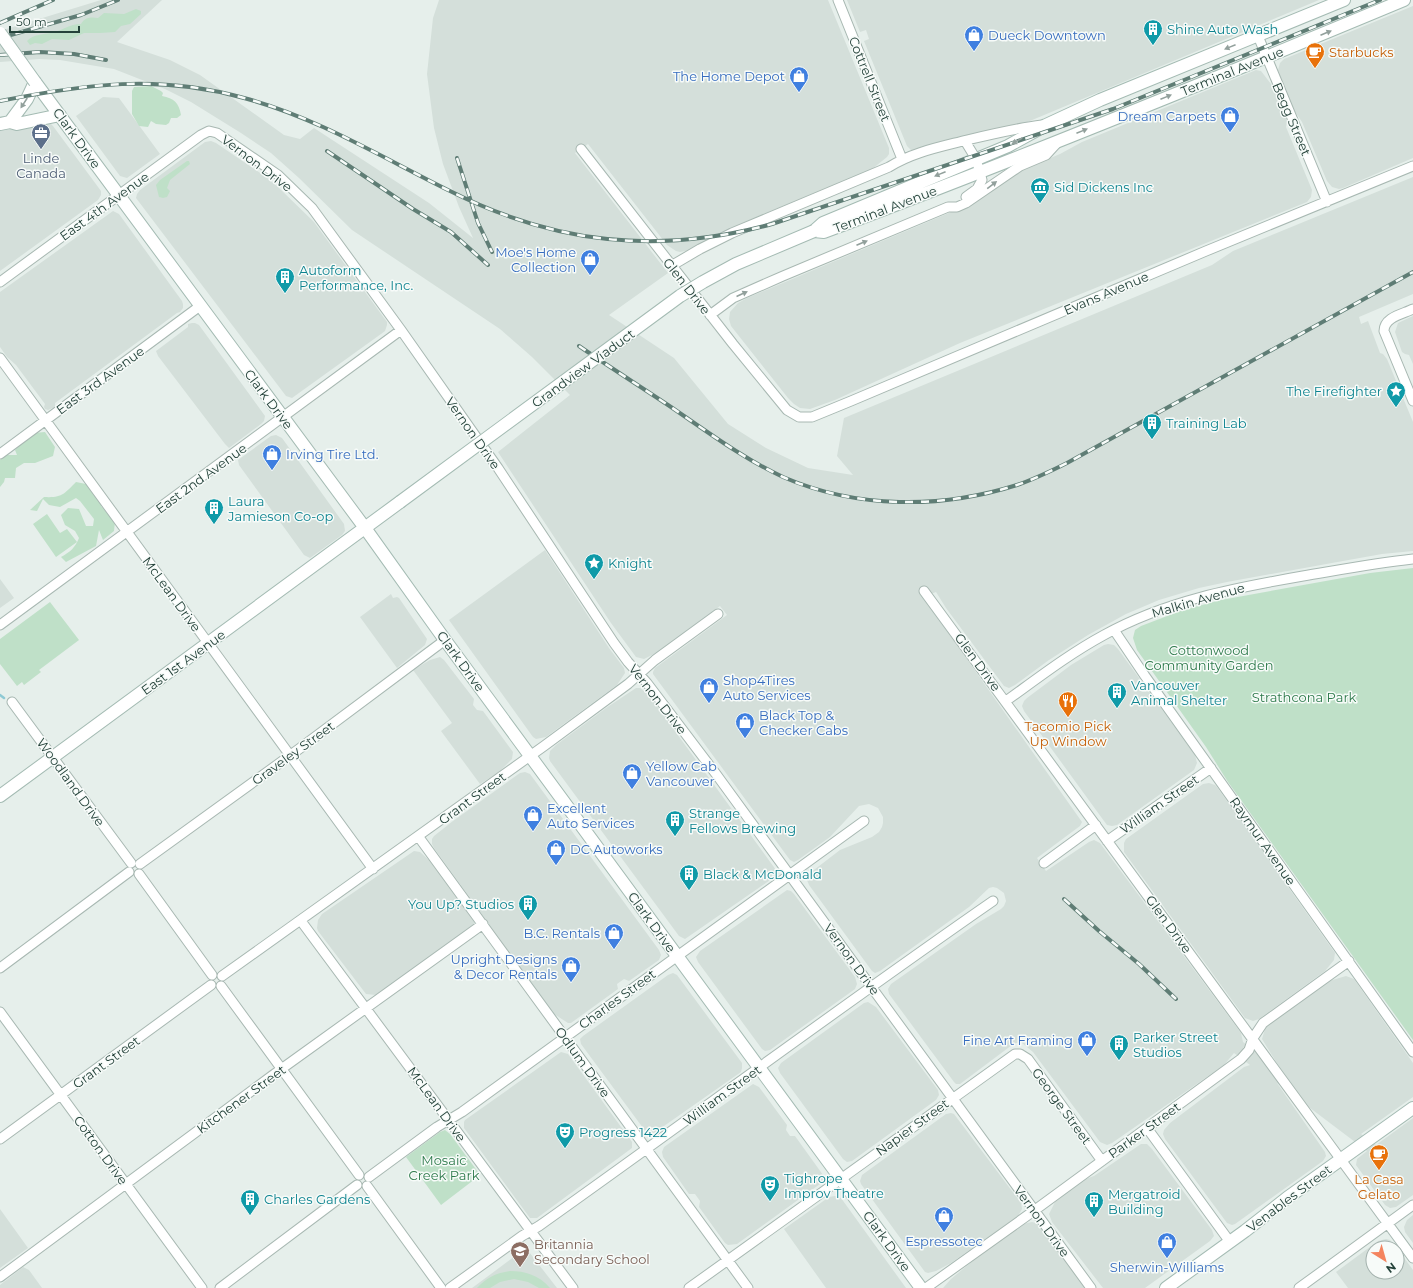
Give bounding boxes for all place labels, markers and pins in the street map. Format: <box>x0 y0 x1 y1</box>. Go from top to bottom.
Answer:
building icon: Shine Auto Wash <box>1142 18 1164 46</box>
place label: Shine Auto Wash <box>1167 21 1278 37</box>
shop icon: Dueck Downtown <box>963 24 985 52</box>
place label: Dueck Downtown <box>988 27 1106 43</box>
cafe icon: Starbucks <box>1304 41 1326 69</box>
place label: Starbucks <box>1329 44 1393 60</box>
shop icon: The Home Depot <box>788 65 810 93</box>
place label: The Home Depot <box>673 68 785 84</box>
shop icon: Dream Carpets <box>1219 105 1241 133</box>
place label: Dream Carpets <box>1118 108 1216 124</box>
office icon: Linde Canada <box>30 122 52 150</box>
place label: Linde Canada <box>16 150 66 181</box>
museum icon: Sid Dickens Inc <box>1029 176 1051 204</box>
place label: Sid Dickens Inc <box>1054 179 1153 195</box>
place label: Moe's Home Collection <box>495 244 576 275</box>
shop icon: Moe's Home Collection <box>579 248 601 276</box>
place label: Autoform Performance, Inc. <box>299 262 414 293</box>
building icon: Autoform Performance, Inc. <box>274 266 296 294</box>
place icon: The Firefighter <box>1385 380 1407 408</box>
place label: The Firefighter <box>1286 383 1382 399</box>
building icon: Training Lab <box>1141 412 1163 440</box>
place label: Training Lab <box>1166 415 1247 431</box>
shop icon: Irving Tire Ltd. <box>261 443 283 471</box>
place label: Irving Tire Ltd. <box>286 446 379 462</box>
place label: Laura Jamieson Co-op <box>227 493 333 524</box>
building icon: Laura Jamieson Co-op <box>203 497 225 525</box>
place icon: Knight <box>583 552 605 580</box>
place label: Knight <box>608 555 652 571</box>
place label: Shop4Tires Auto Services <box>723 672 811 703</box>
shop icon: Shop4Tires Auto Services <box>698 676 720 704</box>
place label: Vancouver Animal Shelter <box>1131 677 1227 708</box>
building icon: Vancouver Animal Shelter <box>1106 681 1128 709</box>
restaurant icon: Tacomio Pick Up Window <box>1057 690 1079 718</box>
place label: Black Top & Checker Cabs <box>759 707 848 738</box>
shop icon: Black Top & Checker Cabs <box>734 711 756 739</box>
place label: Tacomio Pick Up Window <box>1025 718 1112 749</box>
place label: Yellow Cab Vancouver <box>646 758 717 789</box>
shop icon: Yellow Cab Vancouver <box>621 762 643 790</box>
place label: Excellent Auto Services <box>547 800 635 831</box>
shop icon: Excellent Auto Services <box>522 804 544 832</box>
place label: Strange Fellows Brewing <box>689 805 796 836</box>
building icon: Strange Fellows Brewing <box>664 809 686 837</box>
shop icon: DC Autoworks <box>545 838 567 866</box>
place label: DC Autoworks <box>570 841 663 857</box>
building icon: Black & McDonald <box>678 863 700 891</box>
place label: Black & McDonald <box>703 866 822 882</box>
building icon: You Up? Studios <box>517 893 539 921</box>
place label: You Up? Studios <box>408 896 514 912</box>
shop icon: B.C. Rentals <box>603 922 625 950</box>
place label: B.C. Rentals <box>524 925 600 941</box>
place label: Upright Designs & Decor Rentals <box>450 951 557 982</box>
shop icon: Upright Designs & Decor Rentals <box>560 955 582 983</box>
shop icon: Fine Art Framing <box>1076 1029 1098 1057</box>
place label: Parker Street Studios <box>1133 1029 1218 1060</box>
place label: Fine Art Framing <box>962 1032 1073 1048</box>
building icon: Parker Street Studios <box>1108 1033 1130 1061</box>
theatre icon: Progress 1422 <box>554 1121 576 1149</box>
place label: Progress 1422 <box>579 1124 667 1140</box>
cafe icon: La Casa Gelato <box>1368 1143 1390 1171</box>
place label: Tighrope Improv Theatre <box>784 1170 884 1201</box>
place label: La Casa Gelato <box>1354 1171 1404 1202</box>
theatre icon: Tighrope Improv Theatre <box>759 1174 781 1202</box>
place label: Mergatroid Building <box>1108 1186 1181 1217</box>
building icon: Charles Gardens <box>239 1188 261 1216</box>
building icon: Mergatroid Building <box>1083 1190 1105 1218</box>
place label: Charles Gardens <box>264 1191 370 1207</box>
shop icon: Espressotec <box>933 1205 955 1233</box>
shop icon: Sherwin-Williams <box>1156 1231 1178 1259</box>
place label: Espressotec <box>905 1233 983 1249</box>
place label: Britannia Secondary School <box>534 1236 650 1267</box>
school or university icon: Britannia Secondary School <box>509 1240 531 1268</box>
place label: Sherwin-Williams <box>1110 1259 1224 1275</box>

